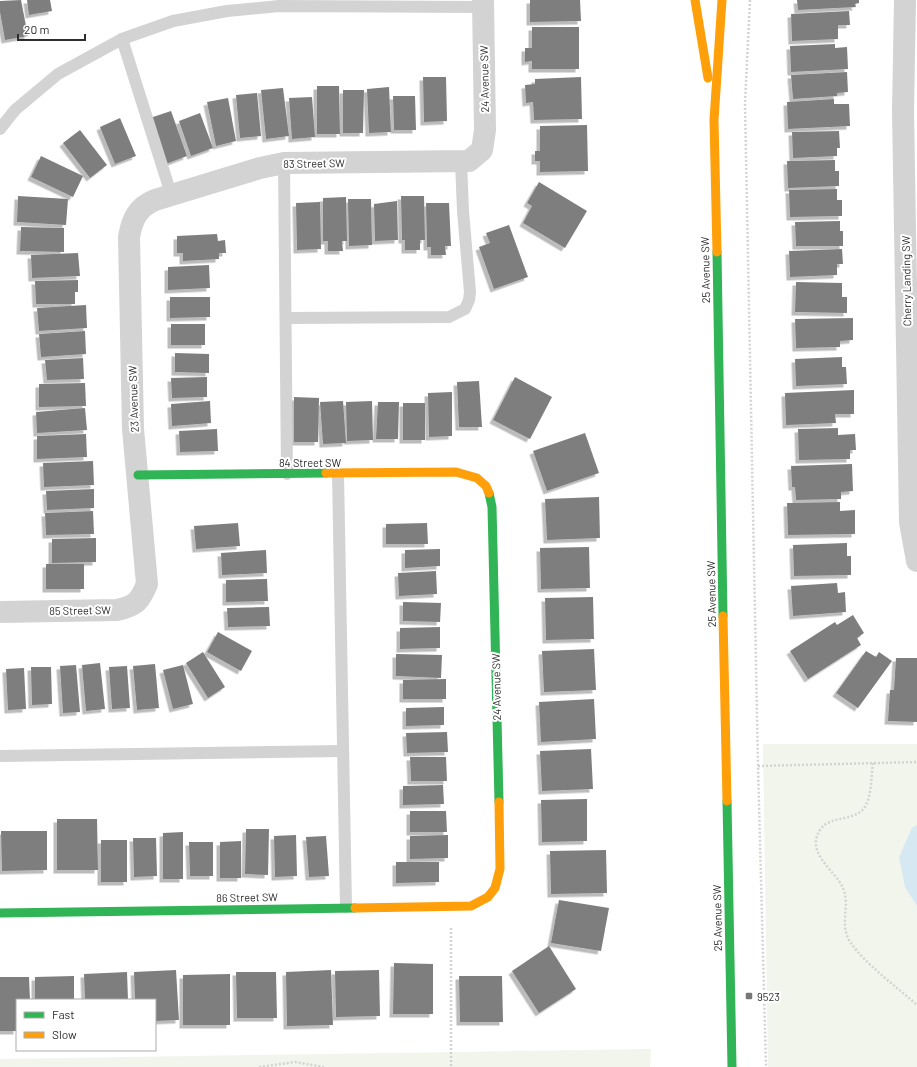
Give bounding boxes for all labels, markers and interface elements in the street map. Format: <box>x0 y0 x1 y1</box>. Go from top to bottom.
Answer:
scale bar <box>18 16 85 42</box>
text: 20 m <box>24 22 50 36</box>
street label: 24 Avenue SW <box>477 45 491 113</box>
street label: 83 Street SW <box>283 156 345 170</box>
street label: Cherry Landing SW <box>899 235 913 326</box>
street label: 25 Avenue SW <box>698 236 712 304</box>
street label: 23 Avenue SW <box>125 365 141 433</box>
street label: 84 Street SW <box>279 456 341 469</box>
street label: 25 Avenue SW <box>704 560 718 628</box>
street label: 85 Street SW <box>49 603 111 617</box>
street label: 24 Avenue SW <box>489 653 503 721</box>
street label: 25 Avenue SW <box>710 884 724 952</box>
street label: 86 Street SW <box>216 890 278 904</box>
place label: 9523 <box>757 990 780 1003</box>
marker: 9523 <box>744 991 754 1001</box>
legend <box>16 999 156 1051</box>
text: Fast <box>52 1007 75 1021</box>
text: Slow <box>52 1027 77 1041</box>

